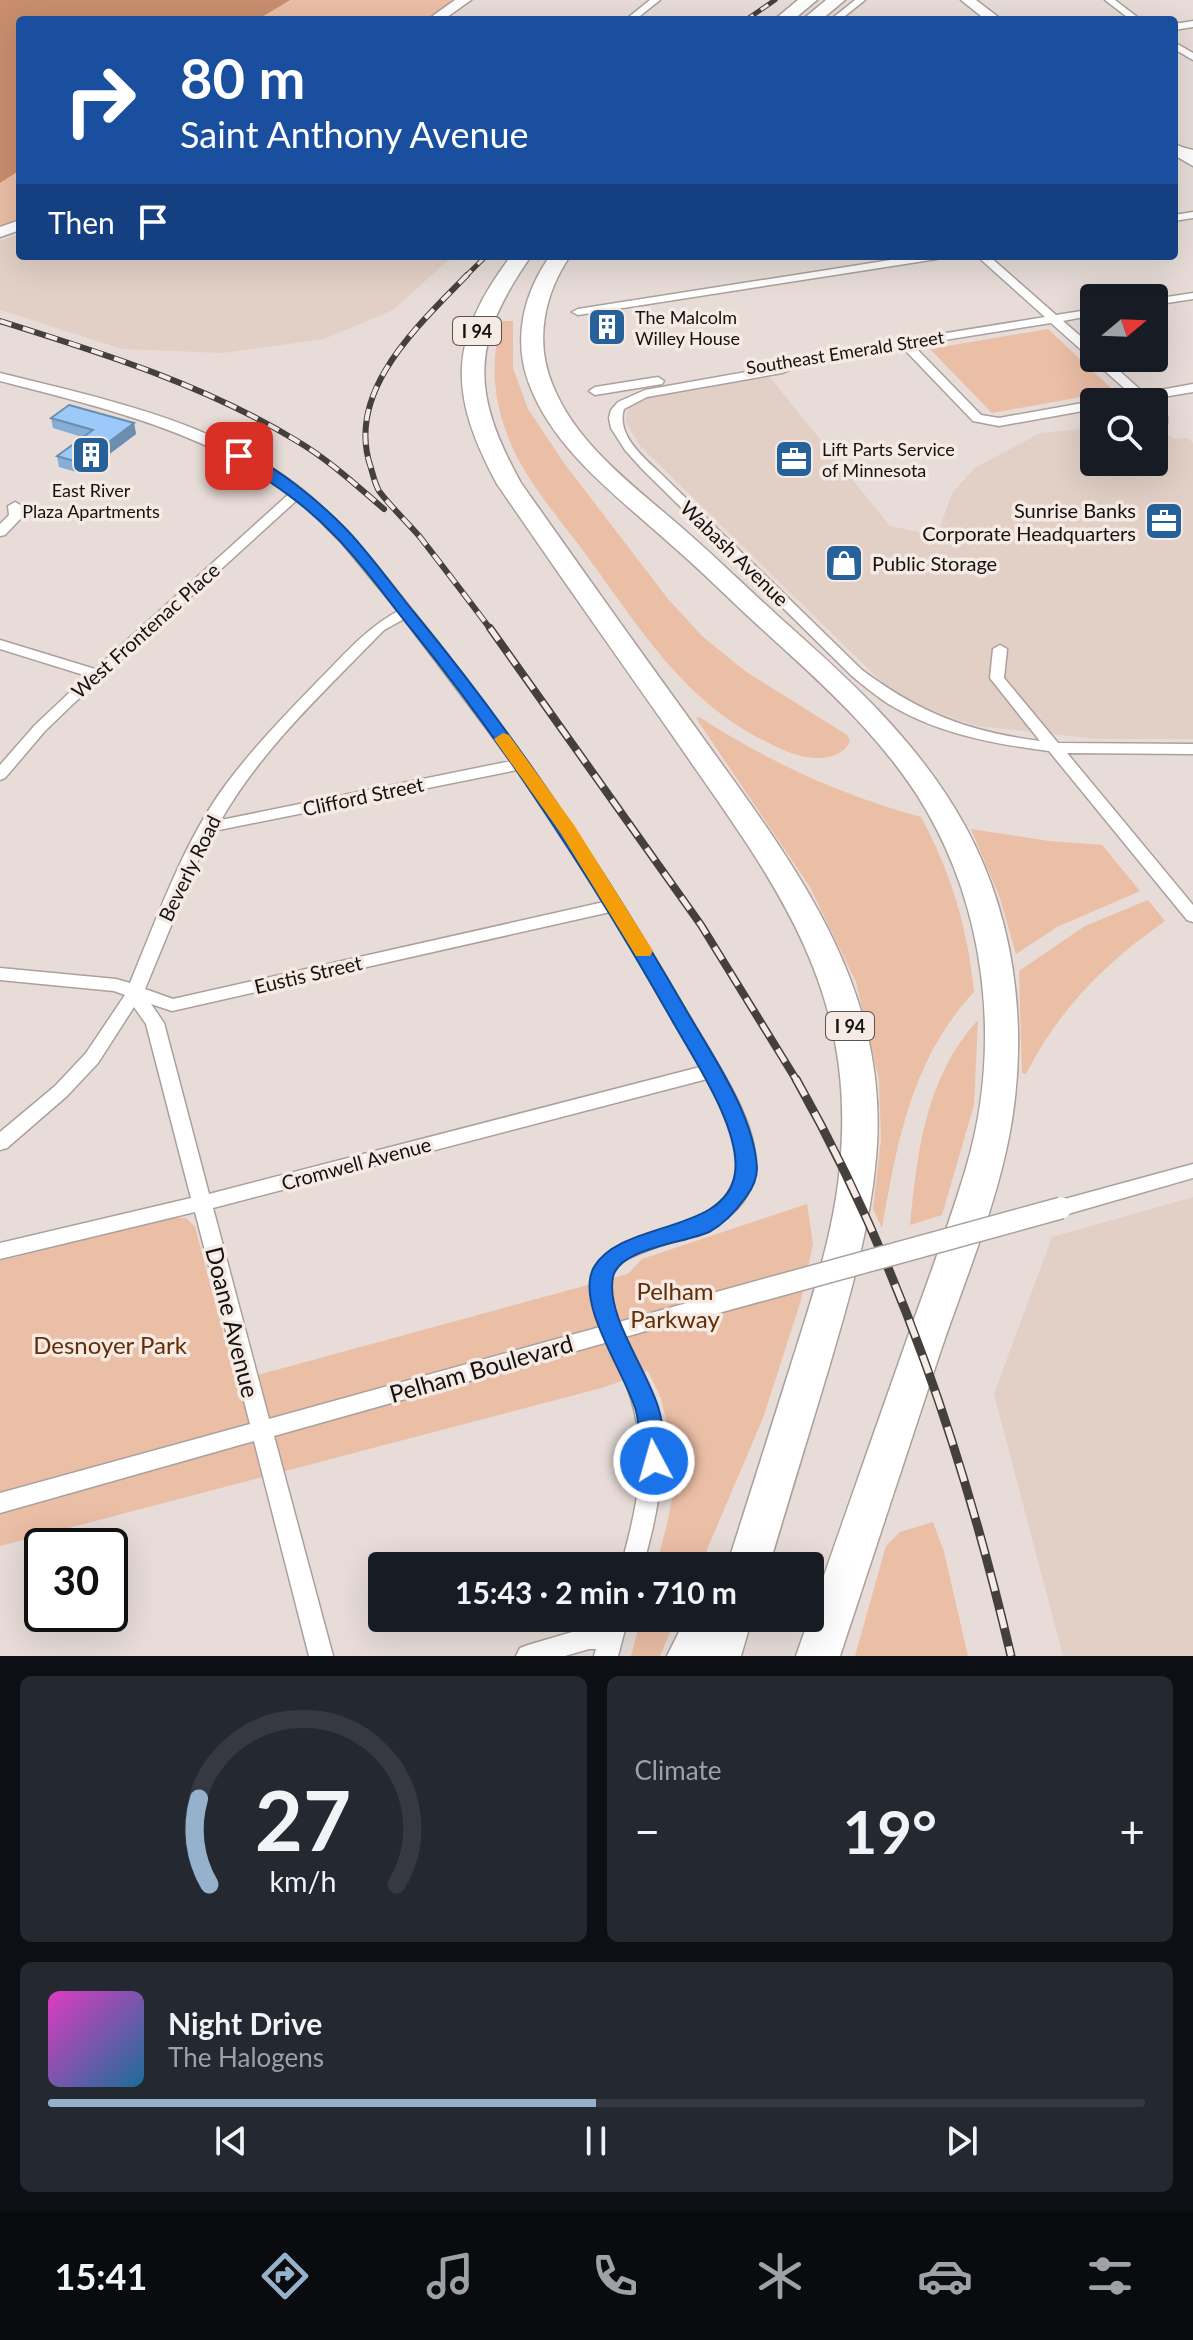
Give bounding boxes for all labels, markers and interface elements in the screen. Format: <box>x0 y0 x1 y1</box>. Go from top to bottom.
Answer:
text: 80 m <box>180 44 305 111</box>
icon: right <box>48 48 152 152</box>
text: Saint Anthony Avenue <box>180 112 529 156</box>
icon: arrive <box>131 200 175 244</box>
text: Then <box>48 204 115 240</box>
north arrow <box>1080 284 1168 372</box>
map controls <box>1080 284 1168 476</box>
building icon: The Malcolm Willey House <box>586 306 628 348</box>
place label: The Malcolm Willey House <box>635 306 740 349</box>
road number: I 94 <box>453 317 501 345</box>
street label: Southeast Emerald Street <box>745 325 946 379</box>
button: search <box>1080 388 1168 476</box>
pin <box>205 422 273 490</box>
building icon: East River Plaza Apartments <box>70 434 112 476</box>
icon: arrive <box>217 434 261 478</box>
office icon: Lift Parts Service of Minnesota <box>773 438 815 480</box>
place label: Lift Parts Service of Minnesota <box>822 438 955 481</box>
place label: East River Plaza Apartments <box>22 479 160 522</box>
street label: Wabash Avenue <box>676 495 794 611</box>
place label: Sunrise Banks Corporate Headquarters <box>922 498 1136 545</box>
office icon: Sunrise Banks Corporate Headquarters <box>1143 500 1185 542</box>
shop icon: Public Storage <box>823 542 865 584</box>
place label: Public Storage <box>872 551 997 575</box>
street label: West Frontenac Place <box>66 557 224 703</box>
street label: Clifford Street <box>300 771 426 821</box>
street label: Beverly Road <box>153 811 225 925</box>
street label: Eustis Street <box>252 950 364 998</box>
road number: I 94 <box>826 1012 874 1040</box>
street label: Cromwell Avenue <box>278 1131 434 1195</box>
street label: Doane Avenue <box>200 1244 266 1400</box>
park label: Pelham Parkway <box>630 1276 720 1333</box>
street label: Pelham Boulevard <box>386 1328 576 1408</box>
park label: Desnoyer Park <box>33 1330 188 1359</box>
position arrow <box>612 1419 696 1503</box>
speed limit sign: 30 <box>24 1528 128 1632</box>
text: 15:43 · 2 min · 710 m <box>455 1574 737 1610</box>
text: Climate <box>635 1754 721 1786</box>
text: 27 <box>255 1769 352 1869</box>
text: 19° <box>842 1795 937 1867</box>
text: − <box>635 1805 660 1857</box>
text: + <box>1119 1805 1145 1857</box>
text: km/h <box>270 1864 337 1898</box>
text: Night Drive <box>168 2005 322 2041</box>
text: The Halogens <box>168 2041 324 2073</box>
icon: previous <box>209 2119 253 2163</box>
icon: pause <box>574 2119 618 2163</box>
icon: next <box>940 2119 984 2163</box>
icon: directions <box>257 2248 313 2304</box>
icon: music <box>422 2248 478 2304</box>
icon: phone <box>587 2248 643 2304</box>
icon: climate <box>752 2248 808 2304</box>
icon: car <box>917 2248 973 2304</box>
icon: filters <box>1082 2248 1138 2304</box>
text: 15:41 <box>55 2254 147 2298</box>

